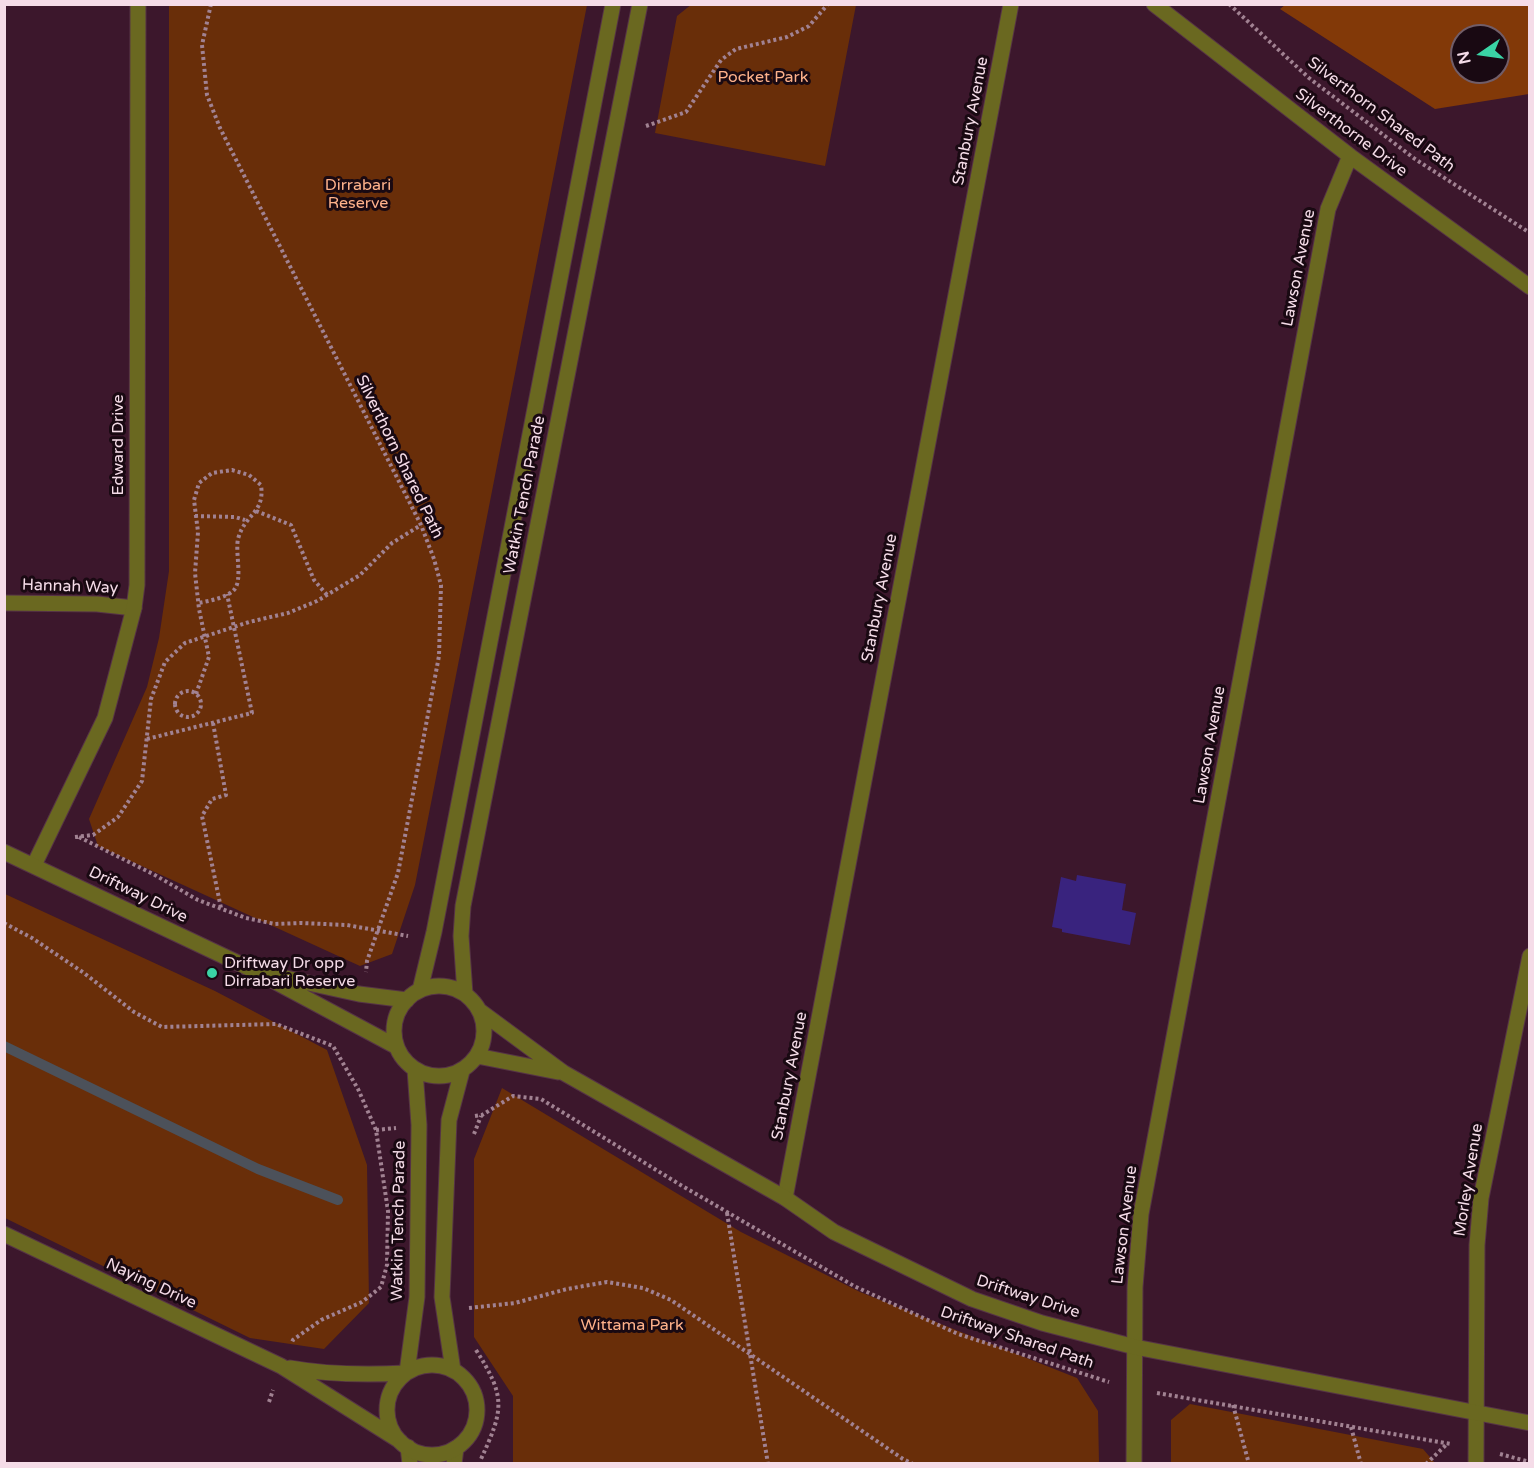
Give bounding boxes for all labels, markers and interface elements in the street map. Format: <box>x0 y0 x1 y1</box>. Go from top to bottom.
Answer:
north arrow <box>1450 24 1510 84</box>
text: N <box>1453 49 1476 66</box>
street label: Silverthorn Shared Path <box>1304 53 1458 177</box>
street label: Stanbury Avenue <box>949 55 993 187</box>
park label: Pocket Park <box>718 68 808 88</box>
street label: Silverthorne Drive <box>1291 85 1411 181</box>
park label: Dirrabari Reserve <box>325 176 391 214</box>
street label: Lawson Avenue <box>1278 208 1320 328</box>
street label: Silverthorn Shared Path <box>351 372 447 542</box>
street label: Edward Drive <box>109 394 129 496</box>
street label: Watkin Tench Parade <box>500 414 550 576</box>
street label: Stanbury Avenue <box>858 532 902 664</box>
street label: Hannah Way <box>21 576 119 598</box>
street label: Lawson Avenue <box>1190 685 1230 805</box>
street label: Driftway Drive <box>85 863 191 927</box>
place label: Driftway Dr opp Dirrabari Reserve <box>224 954 355 992</box>
marker: Driftway Dr opp Dirrabari Reserve <box>205 966 219 980</box>
street label: Stanbury Avenue <box>768 1010 812 1142</box>
street label: Morley Avenue <box>1451 1122 1487 1238</box>
street label: Watkin Tench Parade <box>388 1141 410 1301</box>
street label: Lawson Avenue <box>1108 1165 1142 1285</box>
street label: Naying Drive <box>103 1255 199 1313</box>
street label: Driftway Drive <box>974 1271 1082 1323</box>
street label: Driftway Shared Path <box>938 1303 1096 1373</box>
park label: Wittama Park <box>580 1316 684 1336</box>

